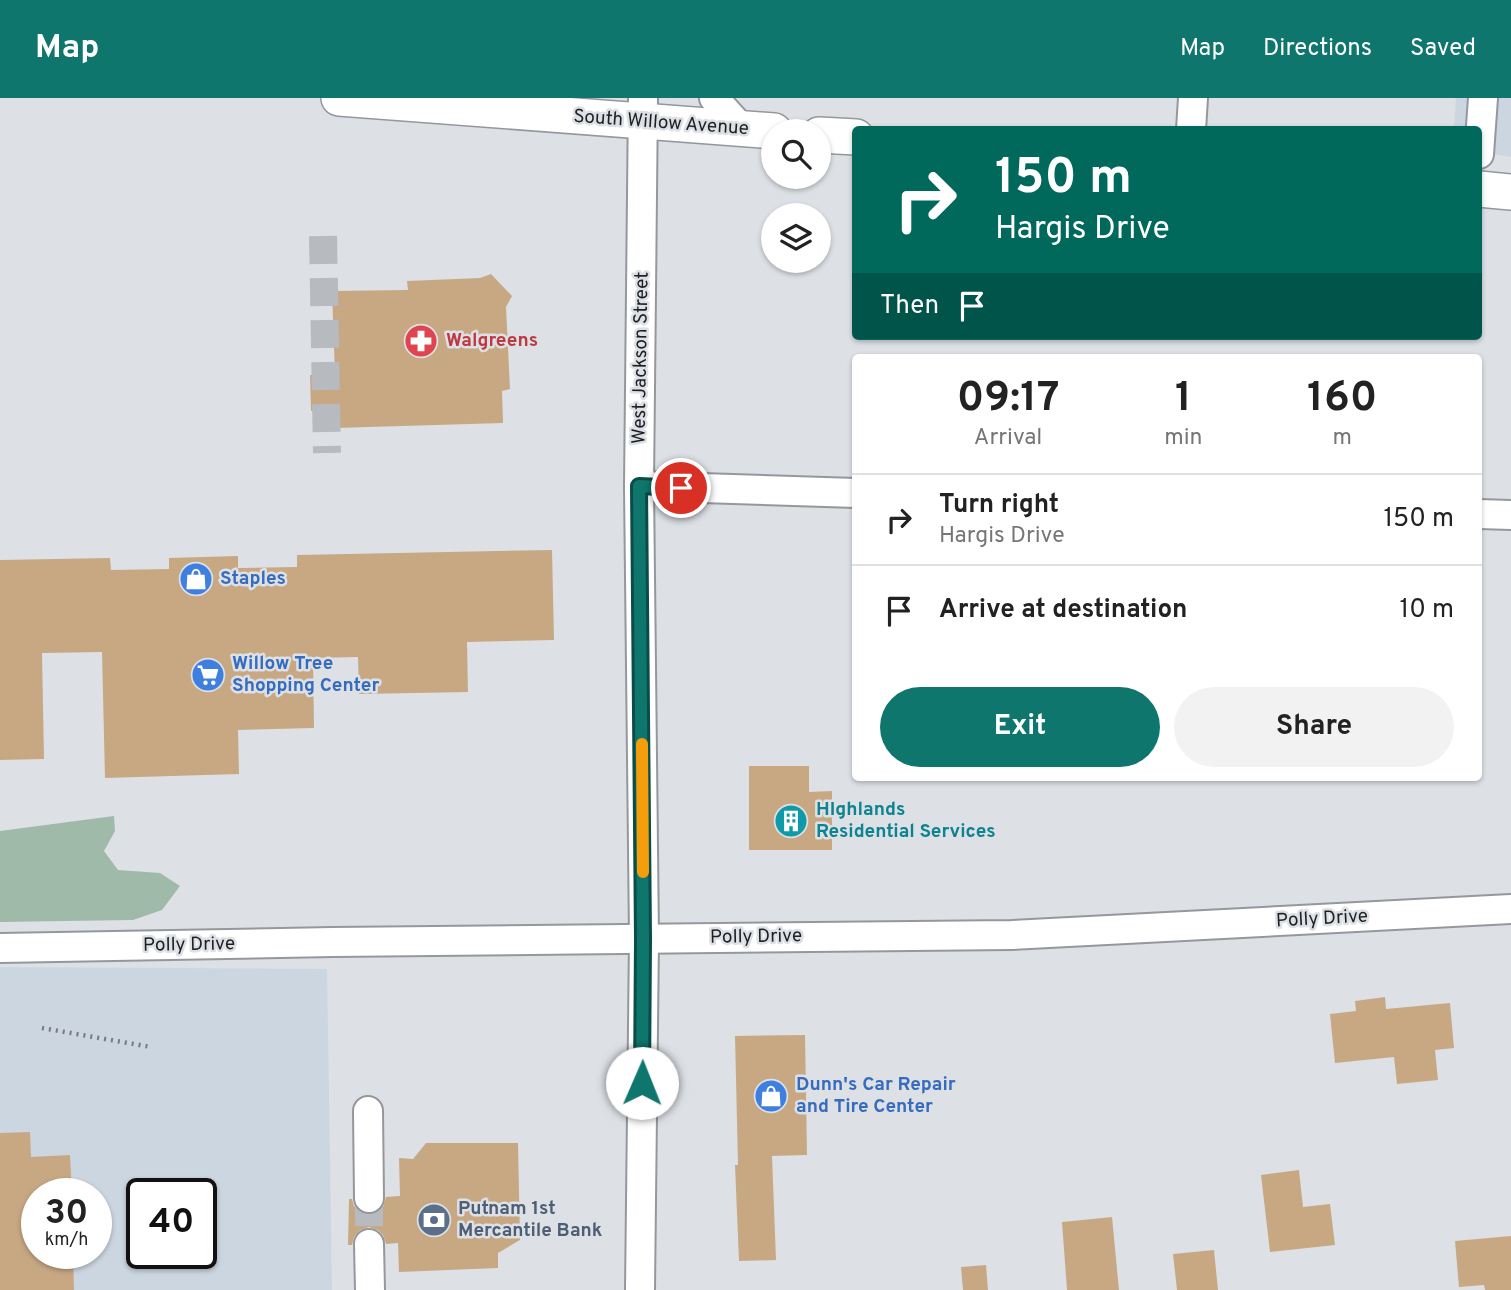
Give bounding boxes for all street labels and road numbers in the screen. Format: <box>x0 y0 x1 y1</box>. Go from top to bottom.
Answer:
street label: South Willow Avenue <box>572 105 750 141</box>
street label: West Jackson Street <box>627 272 655 444</box>
street label: Polly Drive <box>1275 905 1369 933</box>
street label: Polly Drive <box>710 924 802 950</box>
street label: Polly Drive <box>143 932 235 958</box>

